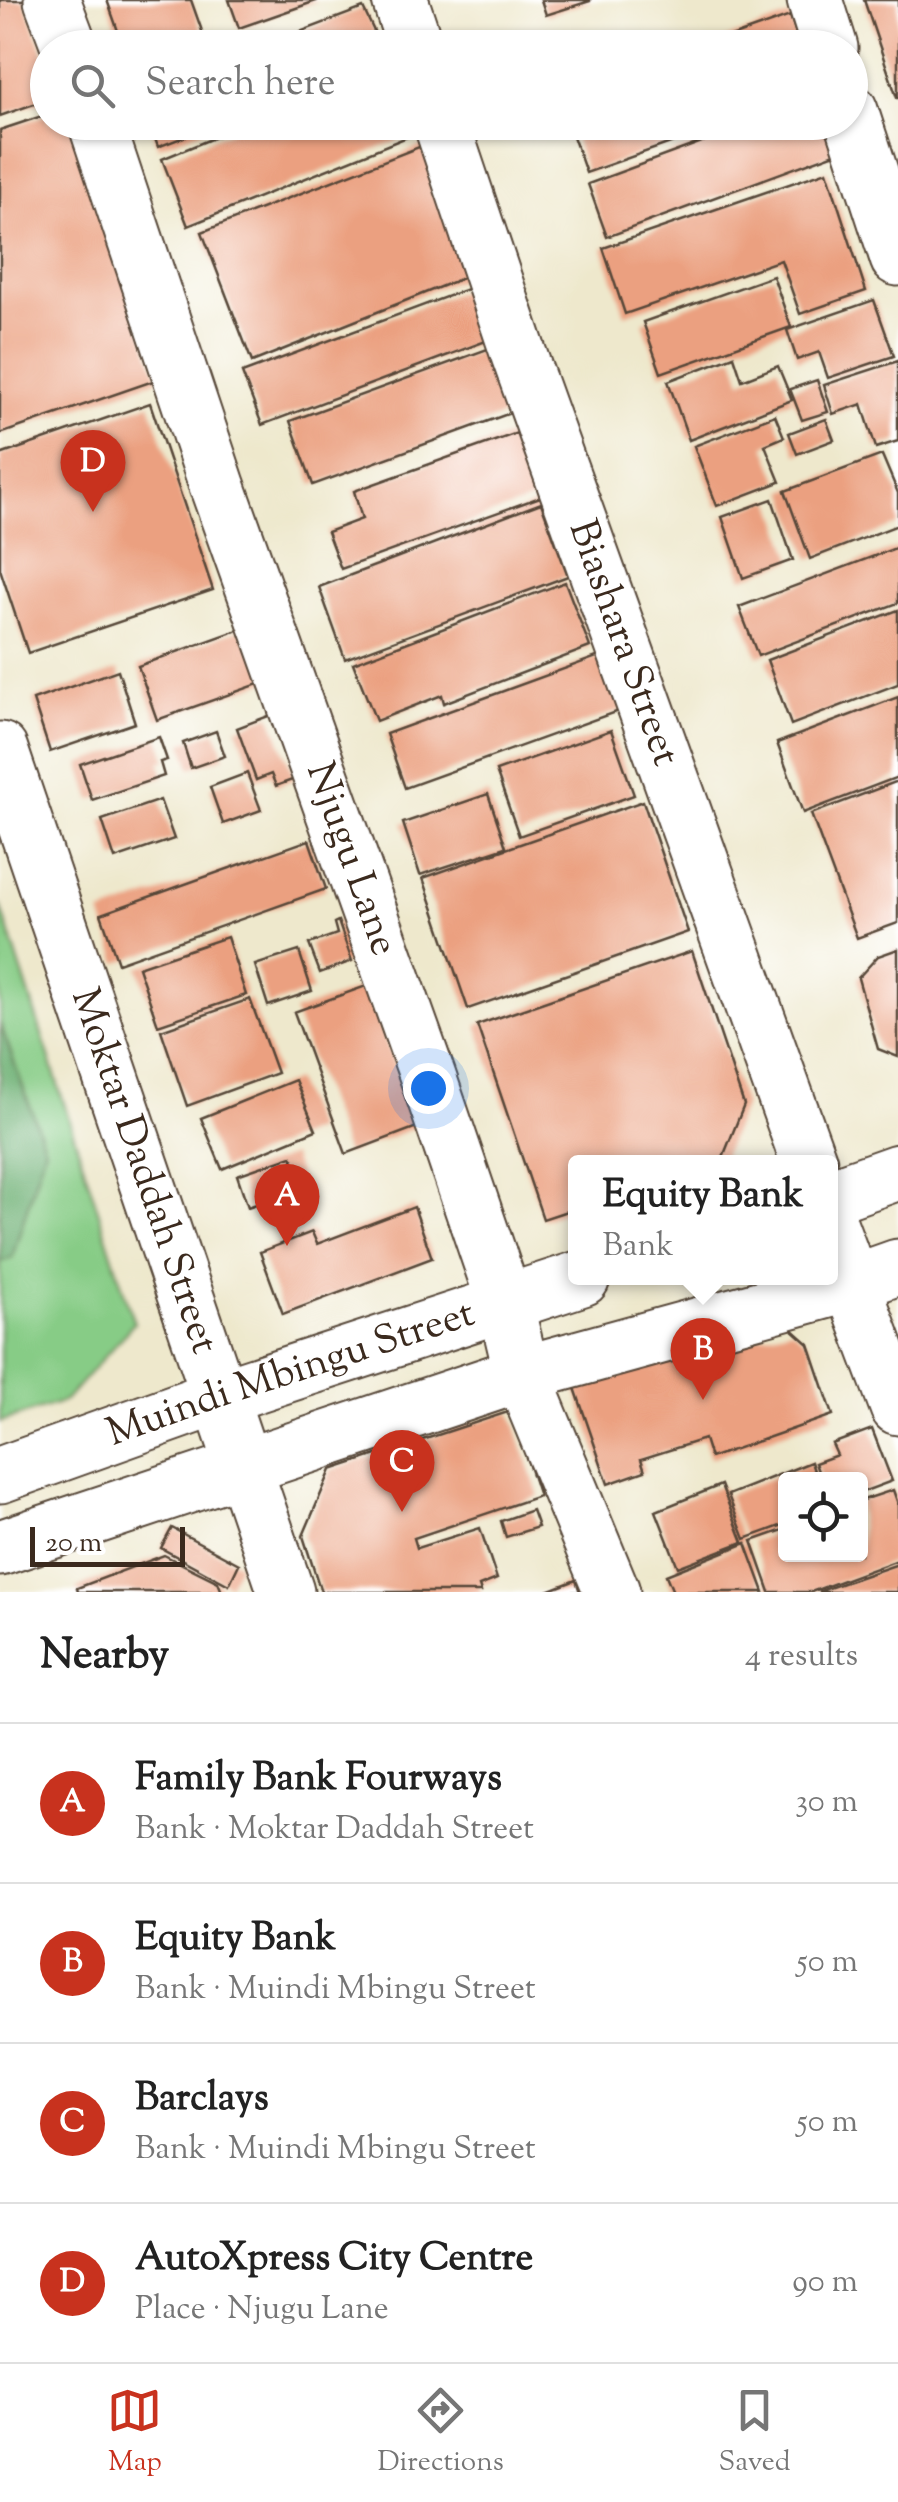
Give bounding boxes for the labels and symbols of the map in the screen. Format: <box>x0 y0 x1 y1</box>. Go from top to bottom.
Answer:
pin: D <box>61 430 126 512</box>
street label: Biashara Street <box>552 512 693 774</box>
street label: Njugu Lane <box>290 755 411 964</box>
street label: Moktar Daddah Street <box>55 981 232 1362</box>
your location <box>403 1063 454 1114</box>
pin: A <box>254 1164 320 1246</box>
street label: Muindi Mbingu Street <box>99 1286 483 1463</box>
pin: B <box>670 1318 736 1400</box>
pin: C <box>370 1430 434 1512</box>
scale bar <box>30 1522 185 1566</box>

